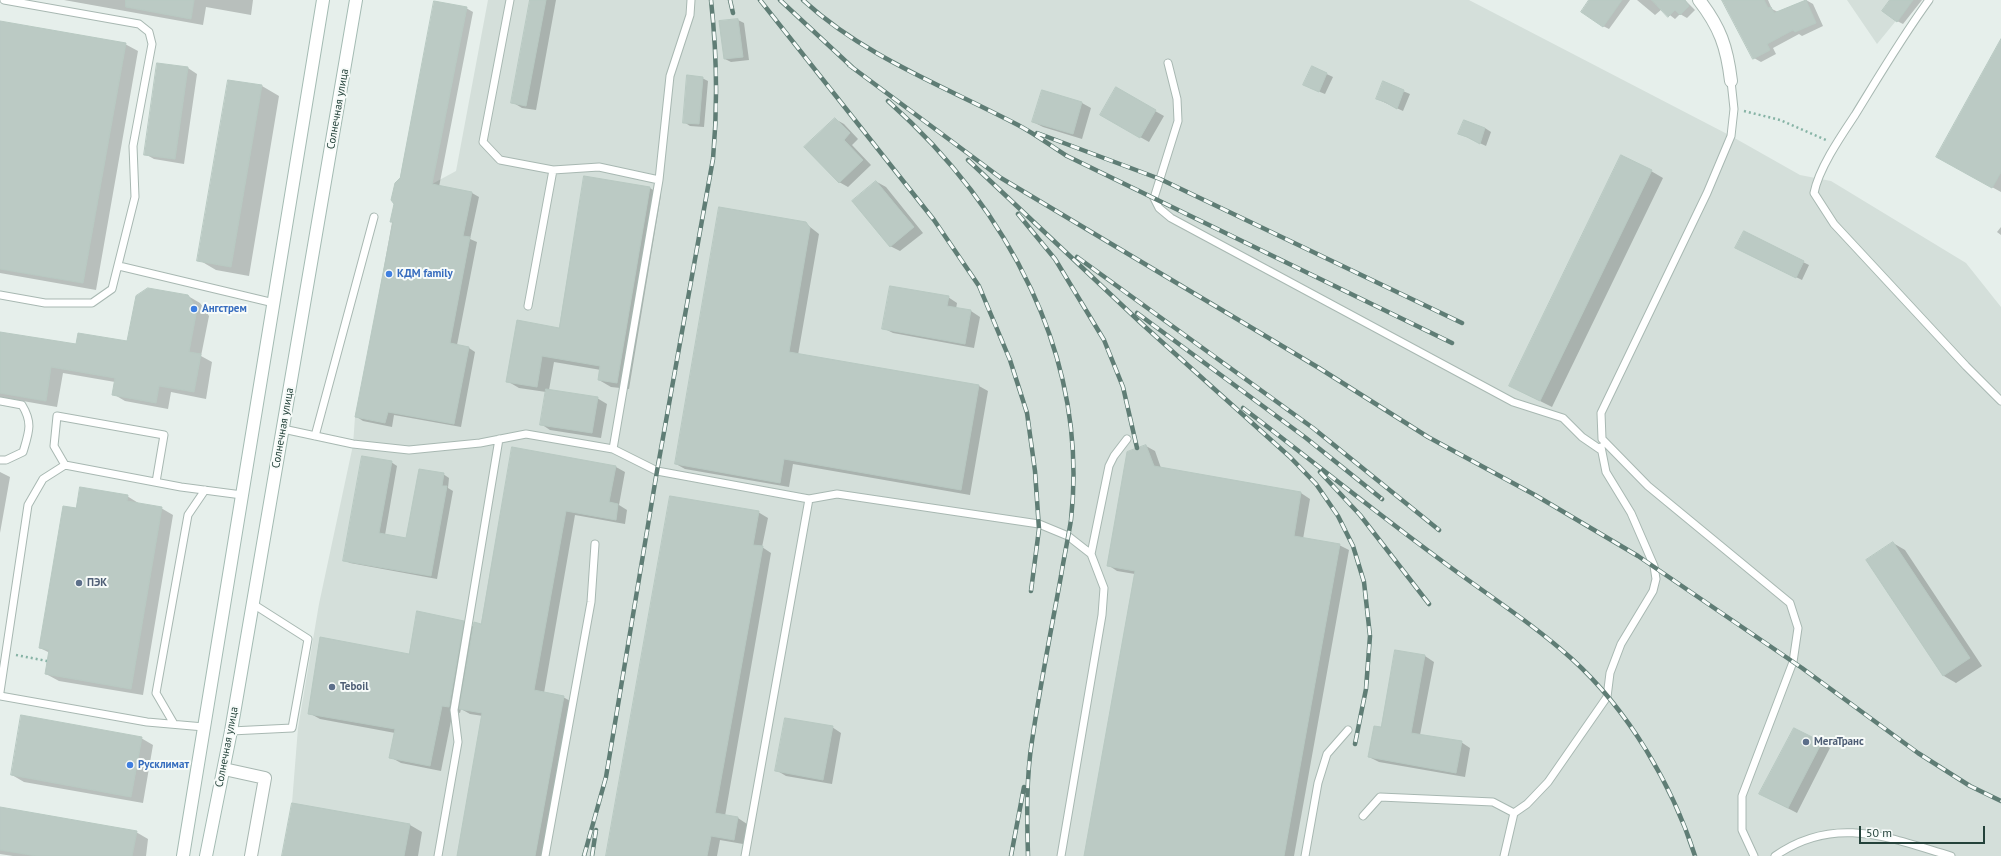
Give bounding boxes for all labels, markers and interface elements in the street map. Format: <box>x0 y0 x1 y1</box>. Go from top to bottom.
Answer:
street label: Солнечная улица <box>324 68 352 150</box>
place label: КДМ family <box>397 267 453 281</box>
marker: КДМ family <box>384 269 394 279</box>
place label: Ангстрем <box>202 302 247 316</box>
marker: Ангстрем <box>189 304 199 314</box>
street label: Солнечная улица <box>269 387 297 469</box>
place label: ПЭК <box>87 576 107 590</box>
marker: ПЭК <box>74 578 84 588</box>
place label: Teboil <box>340 680 368 694</box>
marker: Teboil <box>327 682 337 692</box>
street label: Солнечная улица <box>213 706 241 788</box>
place label: МегаТранс <box>1814 735 1864 749</box>
marker: МегаТранс <box>1801 737 1811 747</box>
place label: Русклимат <box>138 758 189 772</box>
marker: Русклимат <box>125 760 135 770</box>
scale bar <box>1861 818 1987 844</box>
text: 50 m <box>1866 825 1892 840</box>

